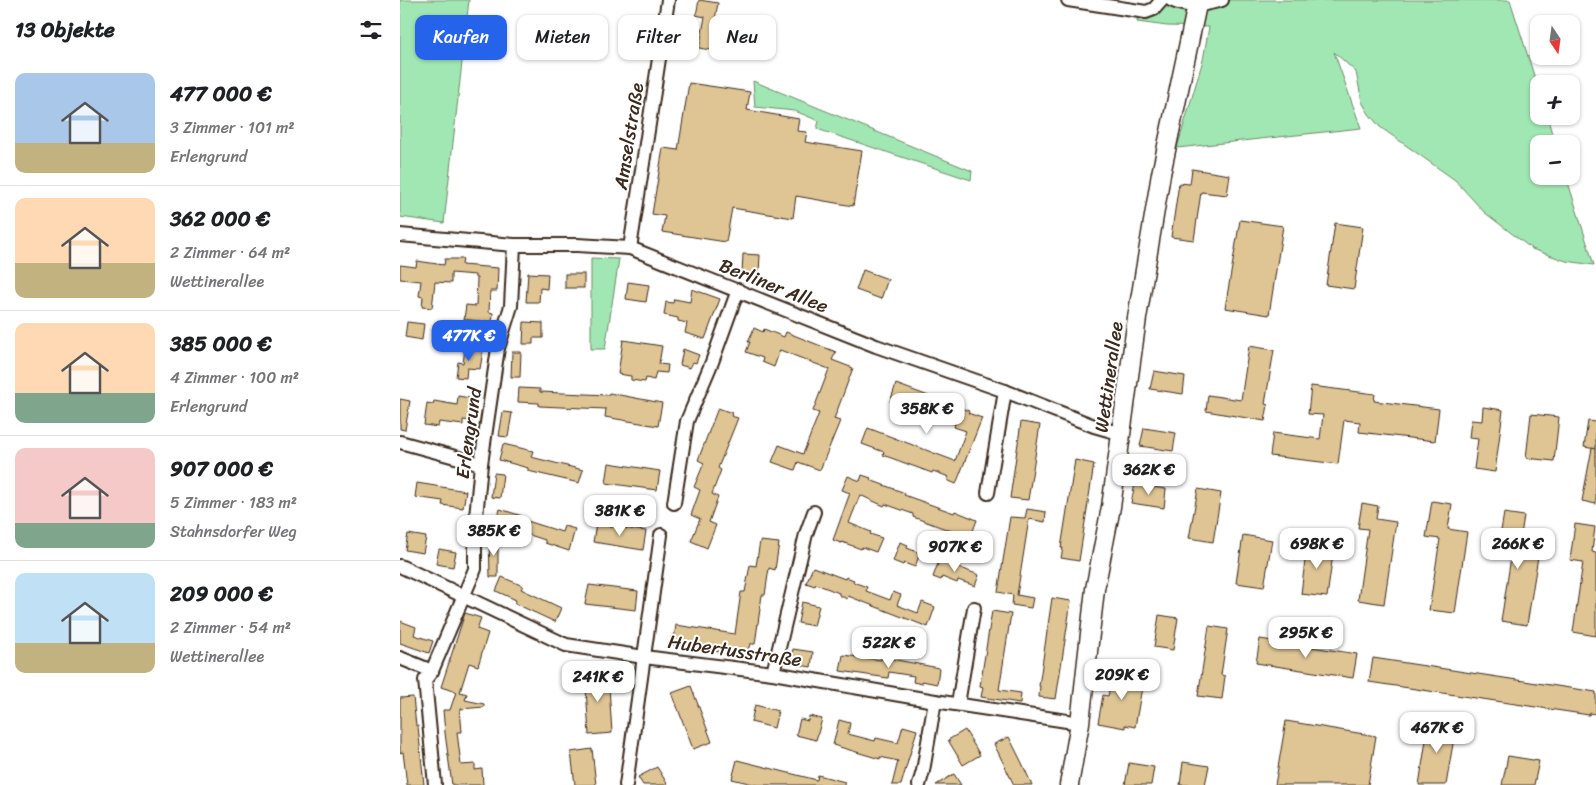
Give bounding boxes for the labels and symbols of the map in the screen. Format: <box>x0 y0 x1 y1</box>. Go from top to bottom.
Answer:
north arrow <box>1530 15 1580 65</box>
street label: Amselstraße <box>604 80 653 193</box>
street label: Berliner Allee <box>714 249 834 322</box>
street label: Wettinerallee <box>1084 319 1133 435</box>
pin: 477K € <box>428 320 510 362</box>
street label: Erlengrund <box>446 383 491 481</box>
pin: 358K € <box>886 392 968 435</box>
pin: 362K € <box>1108 454 1190 496</box>
pin: 381K € <box>579 494 661 537</box>
pin: 385K € <box>453 514 535 557</box>
pin: 698K € <box>1276 528 1358 570</box>
pin: 266K € <box>1477 528 1559 570</box>
pin: 907K € <box>914 530 996 573</box>
pin: 295K € <box>1265 616 1347 659</box>
street label: Hubertusstraße <box>666 625 804 676</box>
pin: 522K € <box>848 626 930 669</box>
pin: 209K € <box>1081 658 1163 701</box>
pin: 241K € <box>557 660 639 703</box>
pin: 467K € <box>1396 712 1478 754</box>

